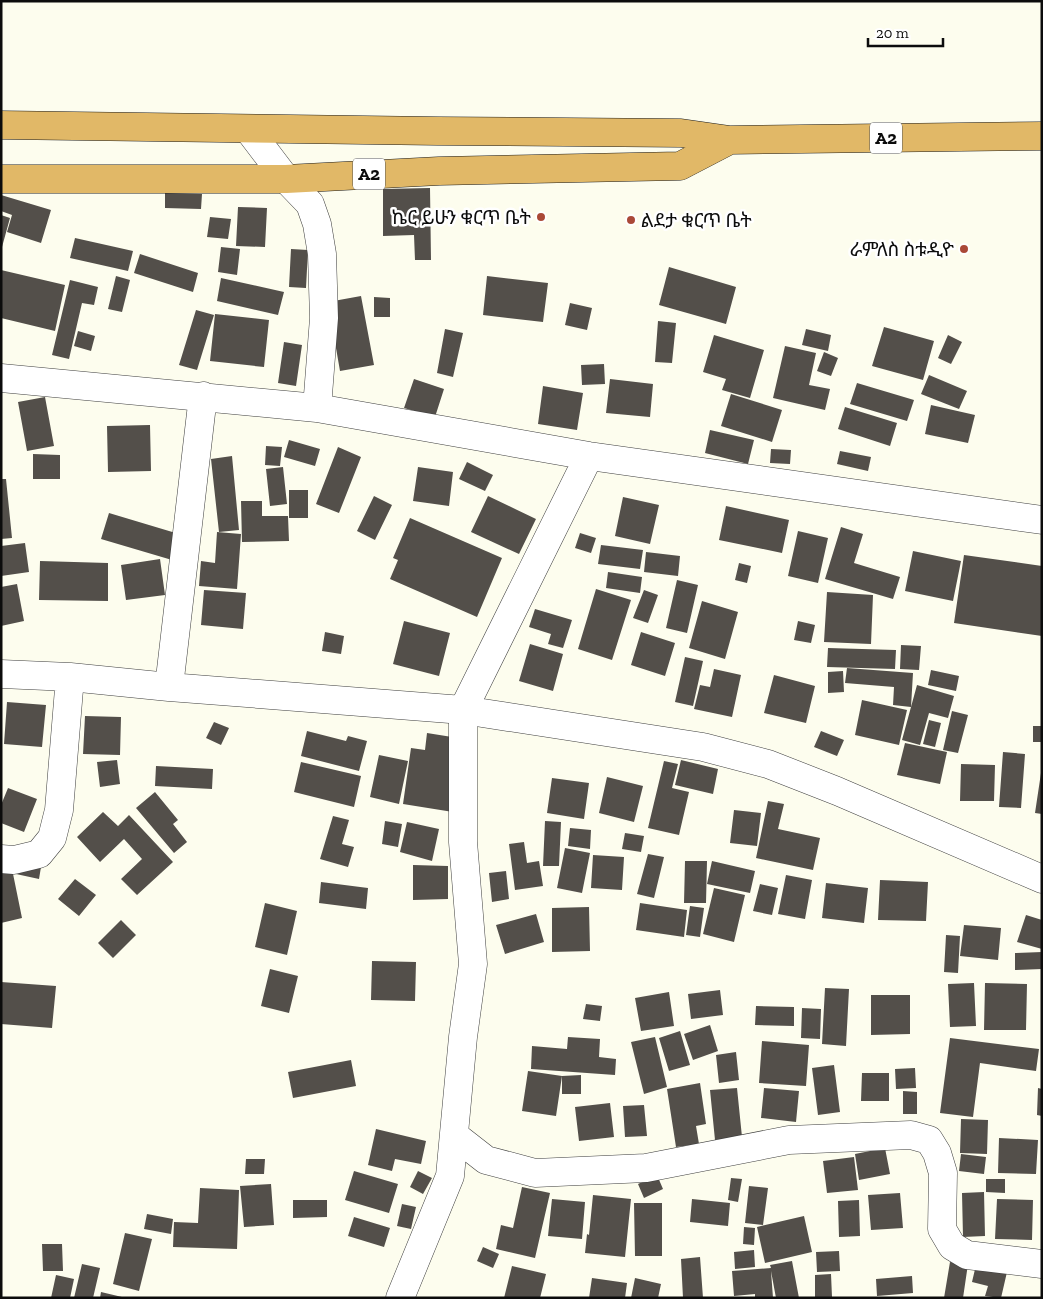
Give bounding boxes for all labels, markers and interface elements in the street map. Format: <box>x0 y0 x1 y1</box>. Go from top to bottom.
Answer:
scale bar <box>868 15 943 47</box>
text: 20 m <box>876 24 909 42</box>
road number: A2 <box>870 122 902 154</box>
road number: A2 <box>353 158 385 190</box>
place label: ኬር ይሁን ቁርጥ ቤት <box>392 206 532 229</box>
place label: ልደታ ቁርጥ ቤት <box>641 209 752 232</box>
marker: ኬር ይሁን ቁርጥ ቤት <box>535 211 547 223</box>
marker: ልደታ ቁርጥ ቤት <box>625 214 637 226</box>
place label: ራምለስ ስቱዲዮ <box>850 238 954 261</box>
marker: ራምለስ ስቱዲዮ <box>958 243 970 255</box>

